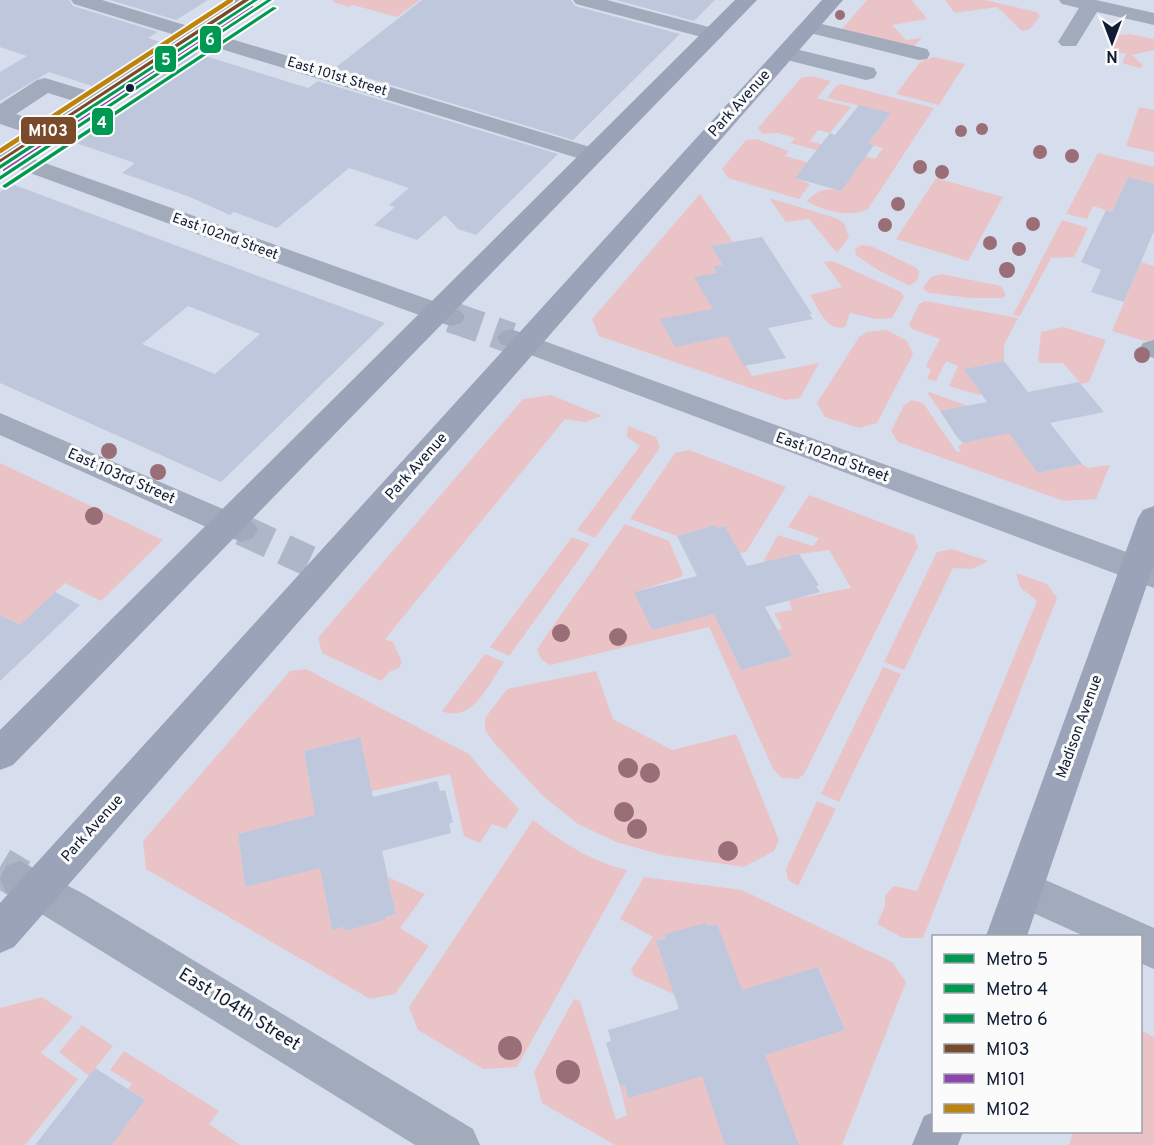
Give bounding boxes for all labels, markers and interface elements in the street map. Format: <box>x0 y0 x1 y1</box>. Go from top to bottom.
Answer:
north arrow <box>1082 12 1142 72</box>
line badge: 6 <box>199 25 222 54</box>
text: 6 <box>205 31 215 51</box>
line badge: 5 <box>154 45 177 73</box>
text: N <box>1106 45 1118 65</box>
text: 5 <box>161 51 171 71</box>
street label: East 101st Street <box>285 54 389 100</box>
street label: Park Avenue <box>705 66 775 142</box>
unlabelled marker <box>124 82 136 94</box>
line badge: 4 <box>91 107 114 136</box>
text: 4 <box>97 114 107 134</box>
line badge: M103 <box>20 116 77 145</box>
text: M103 <box>28 122 68 142</box>
street label: East 102nd Street <box>170 210 280 264</box>
street label: Park Avenue <box>382 429 452 505</box>
street label: East 102nd Street <box>773 429 891 487</box>
street label: East 103rd Street <box>64 445 178 509</box>
street label: Madison Avenue <box>1052 673 1108 781</box>
street label: Park Avenue <box>58 791 128 867</box>
legend <box>932 935 1142 1133</box>
text: Metro 5 <box>986 949 1048 972</box>
street label: East 104th Street <box>174 963 304 1057</box>
text: Metro 4 <box>986 979 1048 1002</box>
text: Metro 6 <box>986 1009 1048 1032</box>
text: M103 <box>986 1039 1030 1062</box>
text: M101 <box>986 1069 1025 1092</box>
text: M102 <box>986 1099 1030 1122</box>

